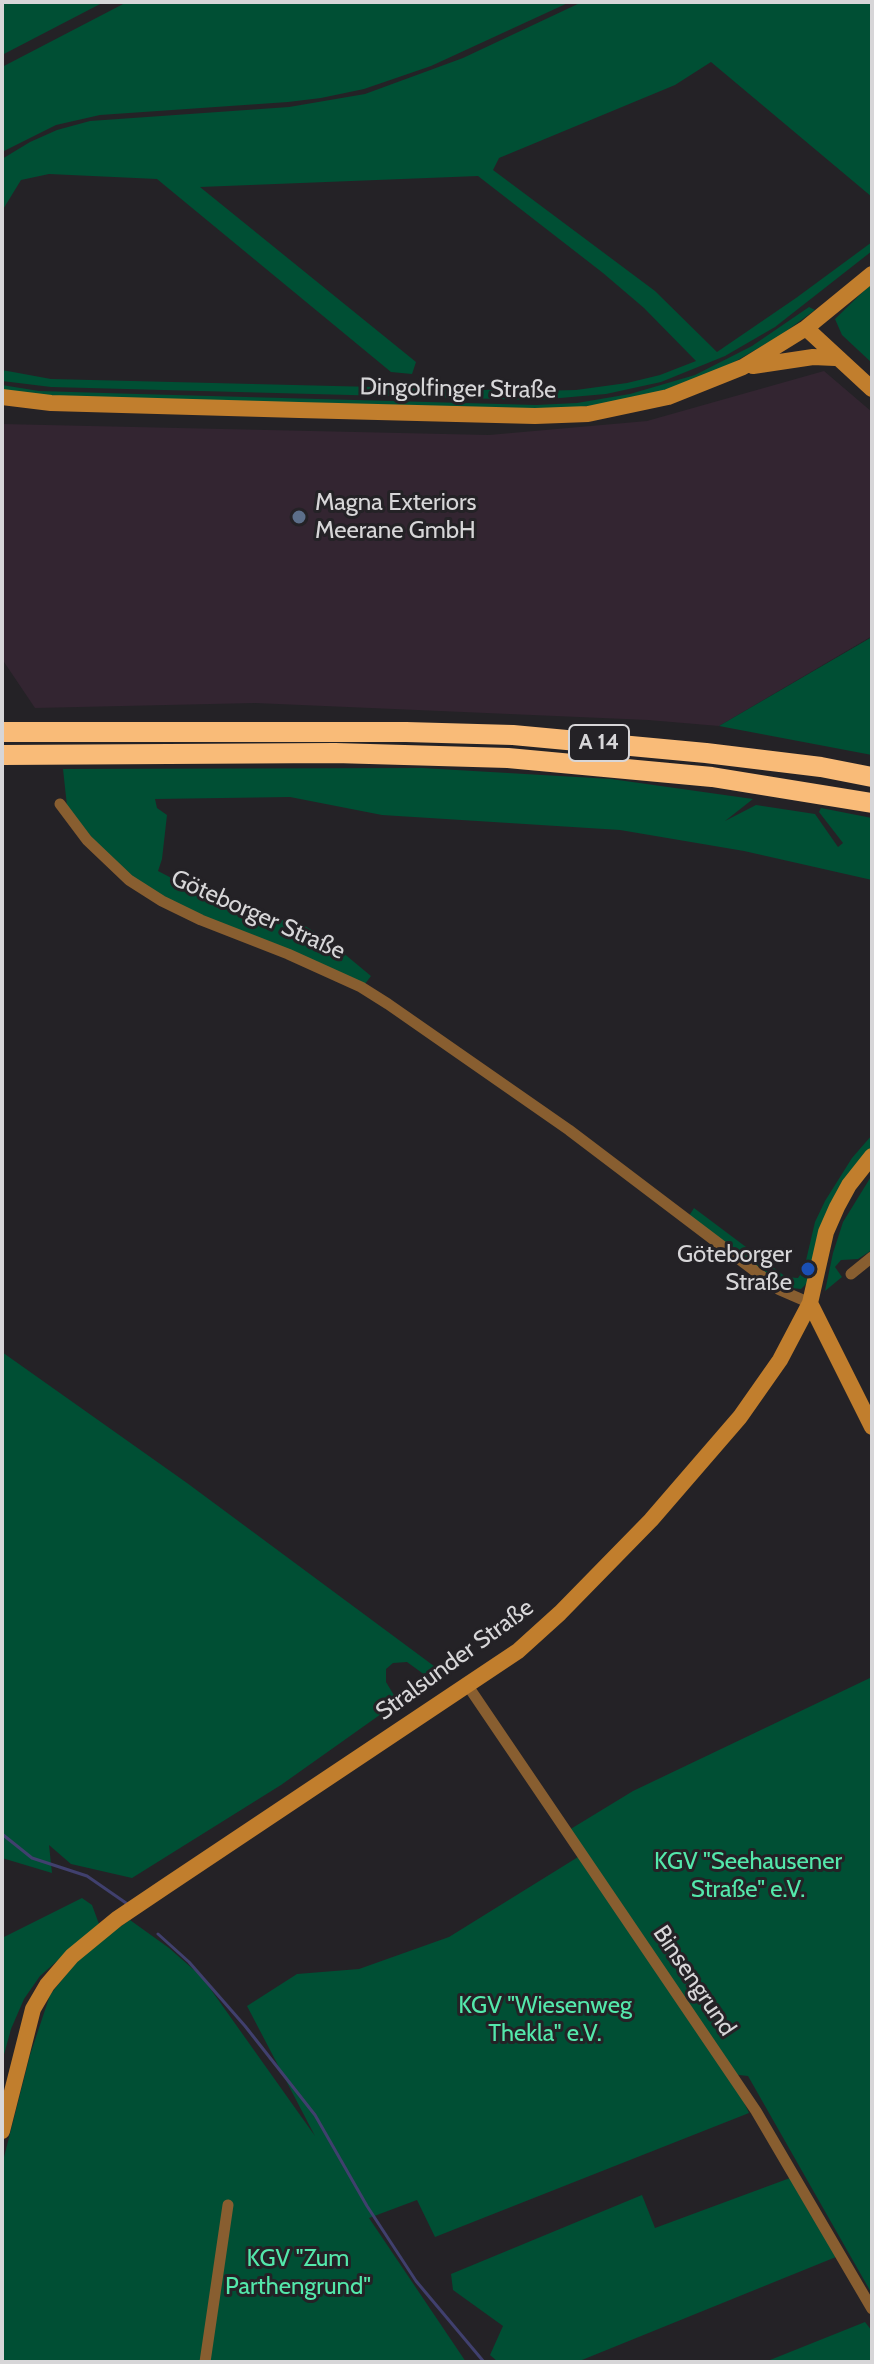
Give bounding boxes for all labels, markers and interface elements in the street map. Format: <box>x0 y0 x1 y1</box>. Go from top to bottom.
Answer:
street label: Dingolfinger Straße <box>359 373 557 405</box>
place label: Magna Exteriors Meerane GmbH <box>315 489 476 545</box>
marker: Magna Exteriors Meerane GmbH <box>290 508 308 526</box>
road number: A 14 <box>569 725 629 761</box>
street label: Göteborger Straße <box>167 864 349 966</box>
place label: Göteborger Straße <box>677 1241 792 1297</box>
marker: Göteborger Straße <box>799 1260 817 1278</box>
street label: Stralsunder Straße <box>371 1593 539 1727</box>
park label: KGV "Seehausener Straße" e.V. <box>654 1848 842 1904</box>
street label: Binsengrund <box>647 1920 741 2042</box>
park label: KGV "Wiesenweg Thekla" e.V. <box>458 1992 632 2048</box>
park label: KGV "Zum Parthengrund" <box>225 2245 371 2301</box>

